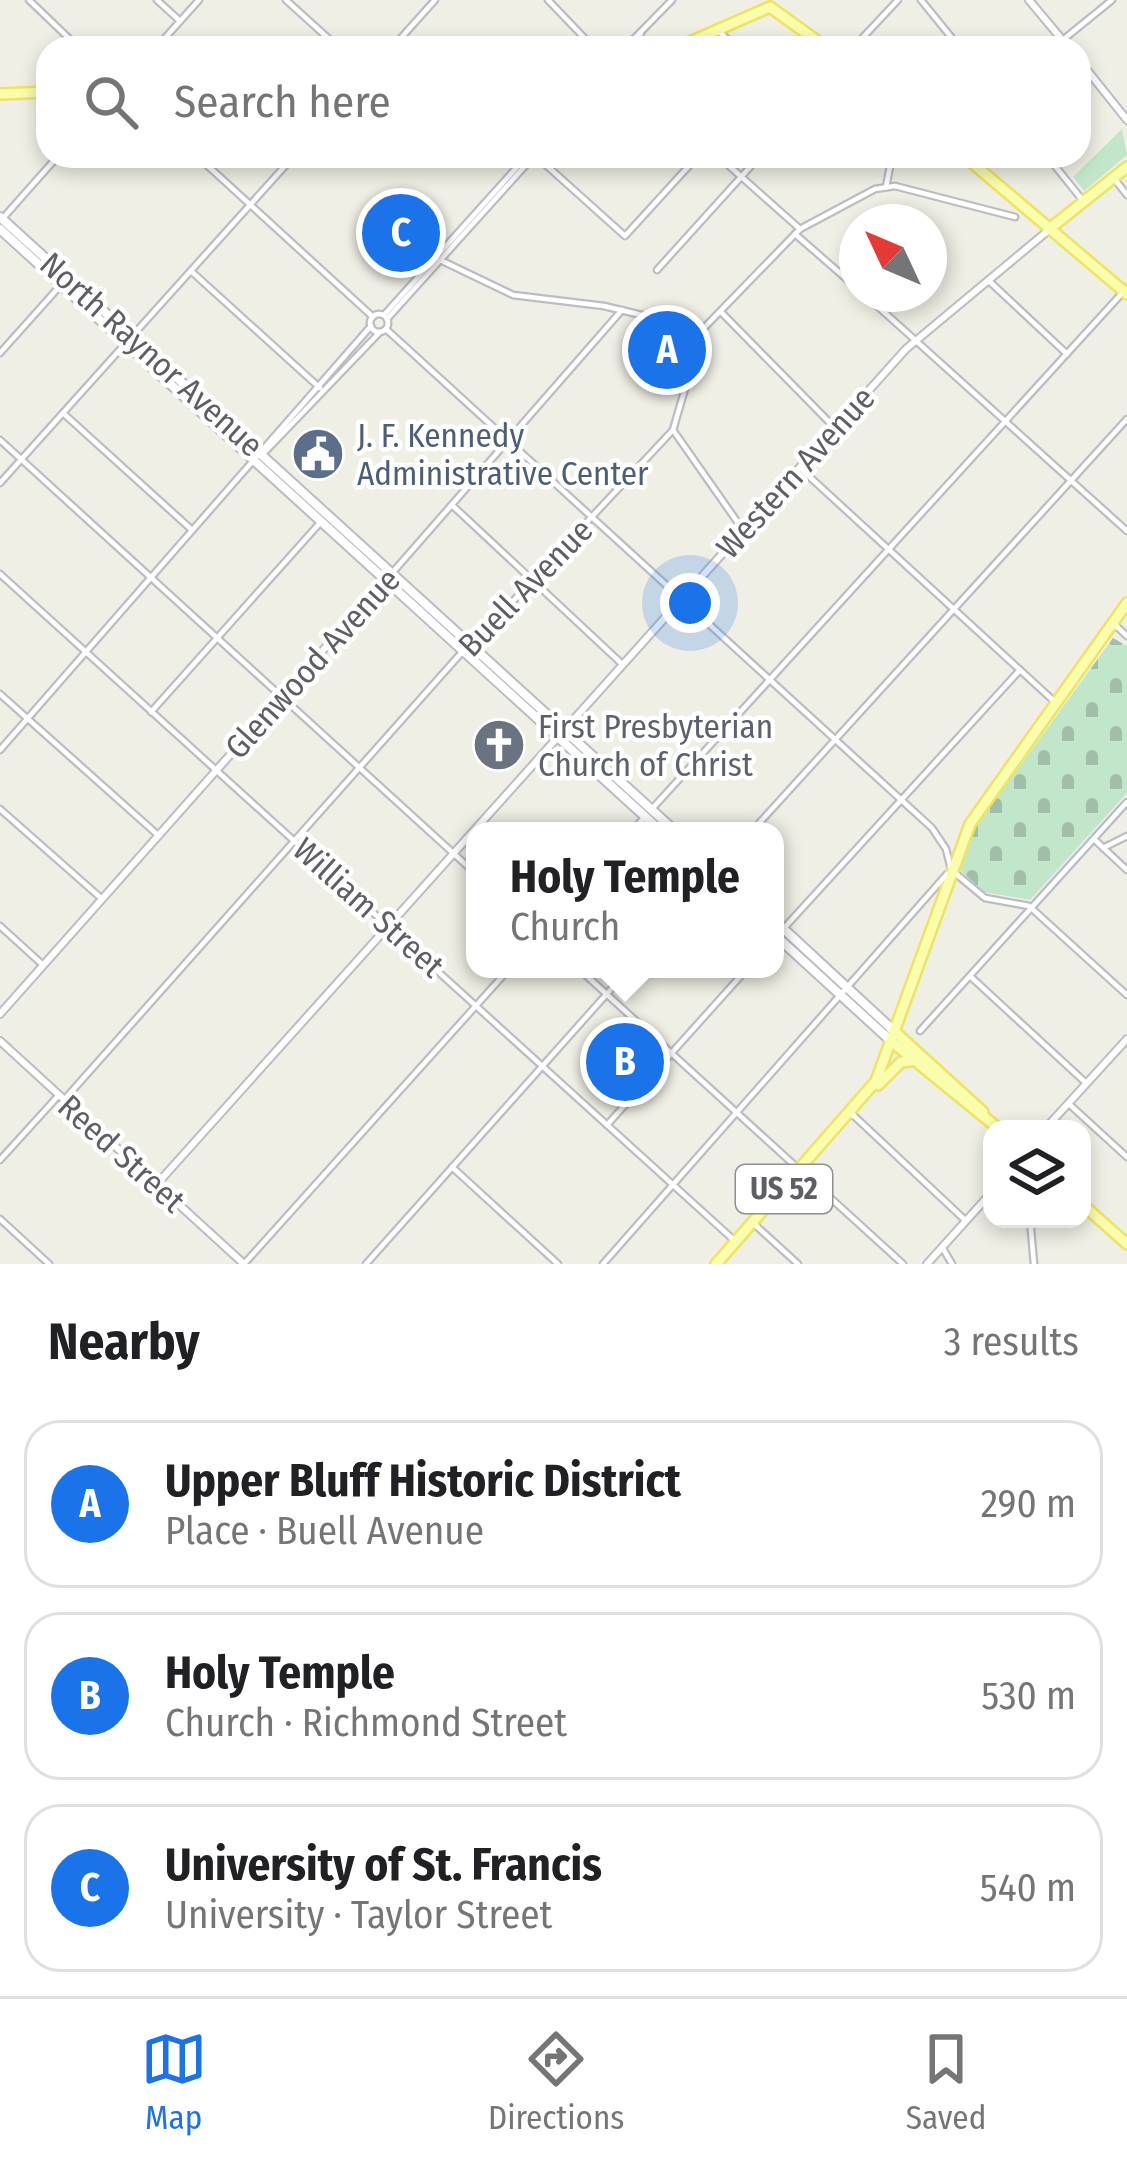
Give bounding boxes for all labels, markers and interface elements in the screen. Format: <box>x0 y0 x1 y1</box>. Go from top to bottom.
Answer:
search box <box>36 36 1091 168</box>
icon: search <box>78 69 144 135</box>
text: Search here <box>174 75 391 129</box>
pin: C <box>362 188 440 278</box>
north arrow <box>839 204 947 312</box>
street label: North Raynor Avenue <box>32 244 271 465</box>
pin: A <box>628 305 706 395</box>
street label: Western Avenue <box>708 379 883 567</box>
place label: J. F. Kennedy Administrative Center <box>357 416 649 494</box>
public building icon: J. F. Kennedy Administrative Center <box>290 426 346 482</box>
street label: Buell Avenue <box>450 511 601 665</box>
street label: Glenwood Avenue <box>217 560 409 767</box>
your location <box>660 573 720 633</box>
place label: First Presbyterian Church of Christ <box>538 707 773 785</box>
church icon: First Presbyterian Church of Christ <box>471 717 527 773</box>
popup <box>466 822 784 978</box>
street label: William Street <box>285 830 452 986</box>
text: Holy Temple <box>510 850 740 904</box>
text: Church <box>510 904 620 950</box>
pin: B <box>586 1017 664 1107</box>
street label: Reed Street <box>50 1086 193 1221</box>
map controls <box>983 1120 1091 1228</box>
button: layers <box>983 1120 1091 1228</box>
road number: US 52 <box>736 1165 832 1213</box>
text: Nearby <box>48 1311 200 1373</box>
text: 3 results <box>944 1319 1079 1365</box>
text: Upper Bluff Historic District <box>165 1454 681 1508</box>
text: A <box>79 1481 101 1527</box>
text: 290 m <box>981 1481 1076 1527</box>
text: Place · Buell Avenue <box>165 1508 484 1554</box>
text: Holy Temple <box>165 1646 395 1700</box>
text: B <box>79 1673 101 1719</box>
text: 530 m <box>981 1673 1076 1719</box>
text: Church · Richmond Street <box>165 1700 567 1746</box>
text: University of St. Francis <box>165 1838 602 1892</box>
text: C <box>80 1865 100 1911</box>
text: 540 m <box>980 1865 1076 1911</box>
text: University · Taylor Street <box>165 1892 552 1938</box>
tab: Map <box>141 2026 207 2138</box>
tab: Directions <box>488 2026 624 2138</box>
tab: Saved <box>906 2026 986 2138</box>

